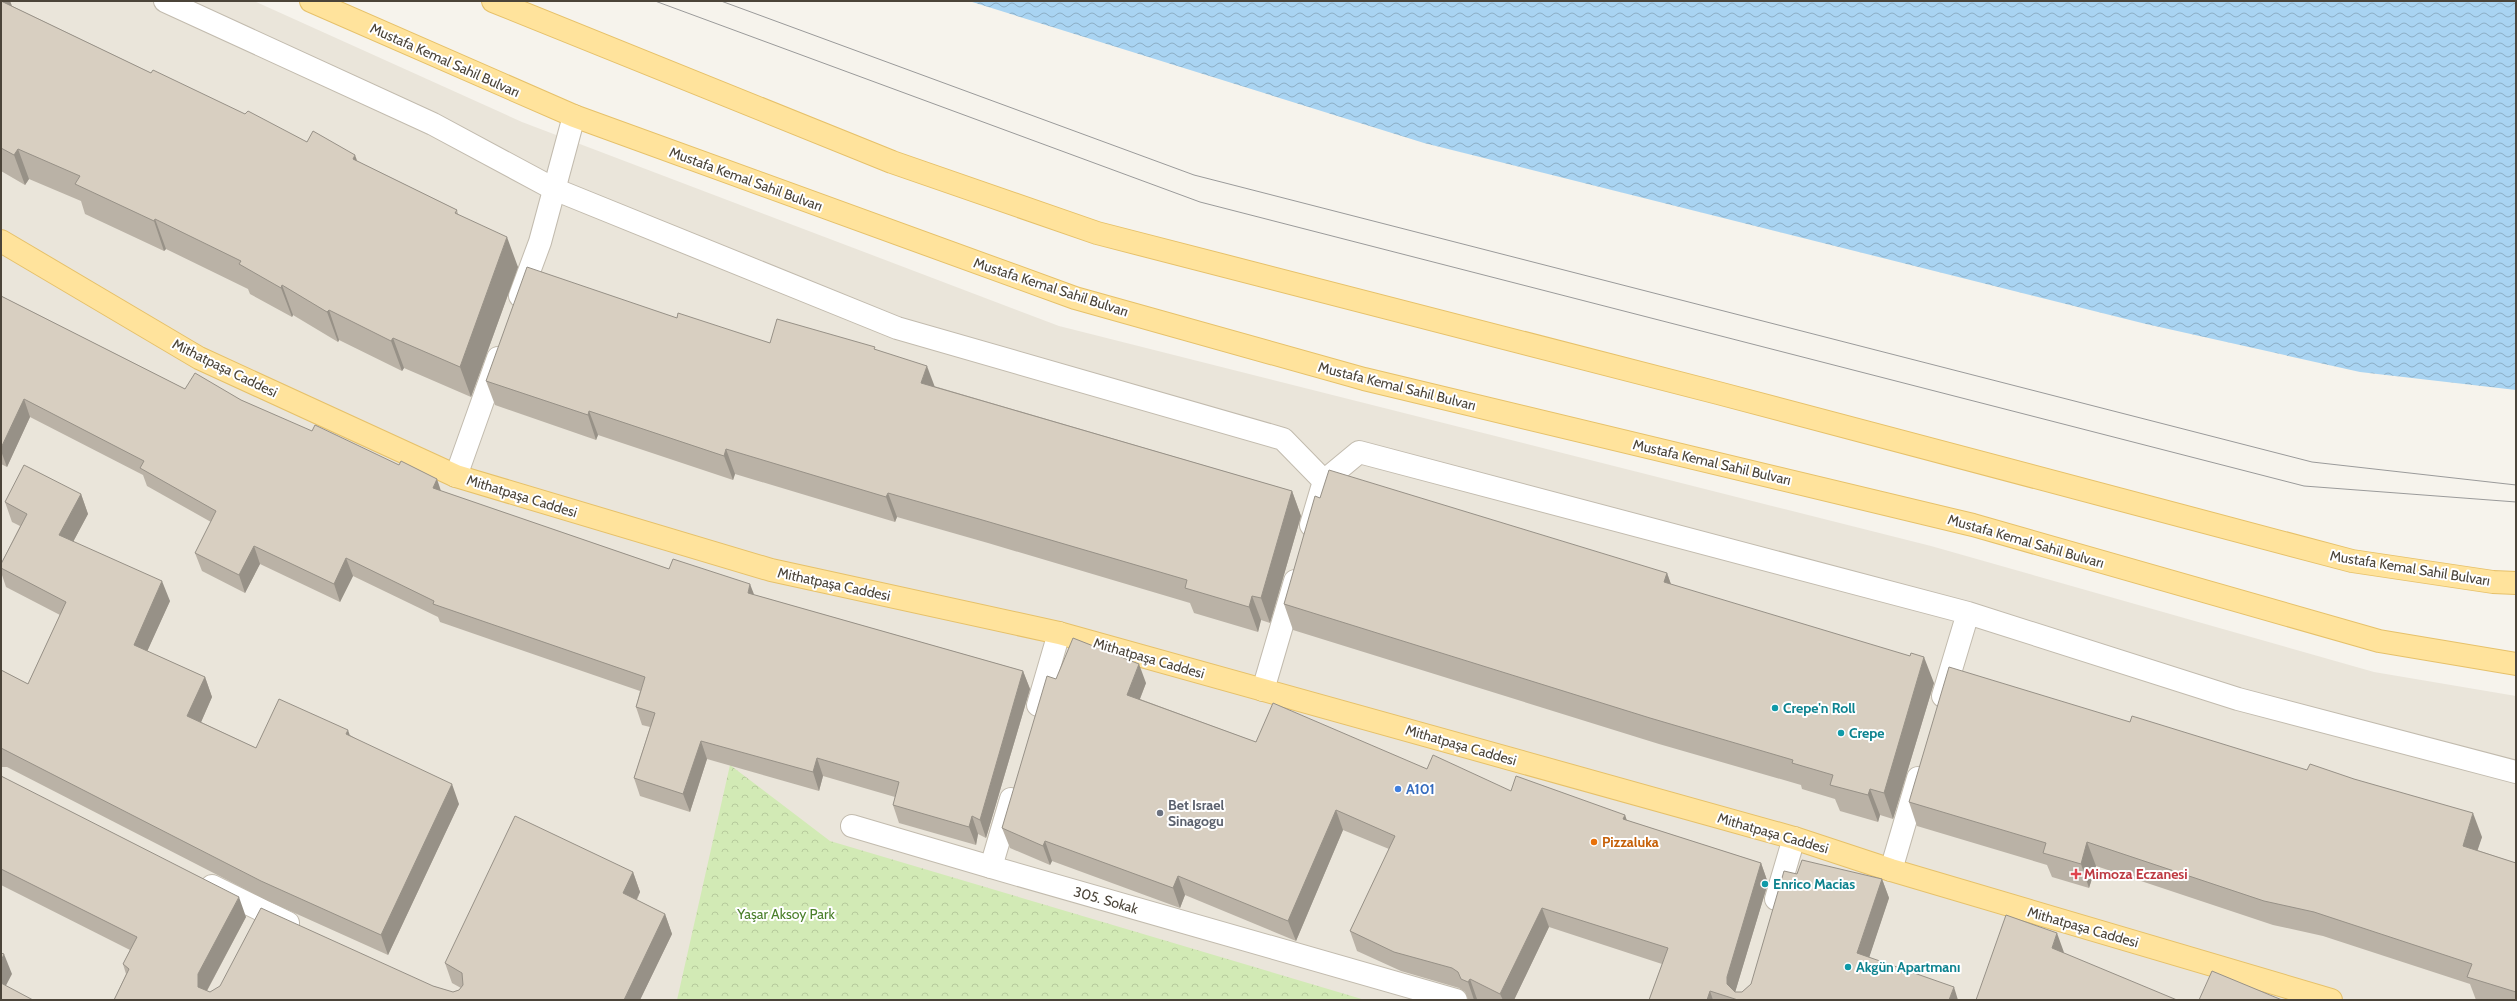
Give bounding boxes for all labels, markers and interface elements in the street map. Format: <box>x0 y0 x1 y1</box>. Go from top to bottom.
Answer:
street label: Mustafa Kemal Sahil Bulvarı <box>367 19 523 101</box>
street label: Mustafa Kemal Sahil Bulvarı <box>667 143 825 215</box>
street label: Mustafa Kemal Sahil Bulvarı <box>971 253 1131 321</box>
street label: Mithatpaşa Caddesi <box>169 335 281 401</box>
street label: Mustafa Kemal Sahil Bulvarı <box>1316 358 1478 414</box>
street label: Mustafa Kemal Sahil Bulvarı <box>1631 435 1793 489</box>
street label: Mithatpaşa Caddesi <box>464 471 580 521</box>
street label: Mustafa Kemal Sahil Bulvarı <box>1946 510 2106 572</box>
street label: Mustafa Kemal Sahil Bulvarı <box>2329 546 2491 590</box>
street label: Mithatpaşa Caddesi <box>776 563 892 605</box>
street label: Mithatpaşa Caddesi <box>1091 634 1207 682</box>
place label: Crepe'n Roll <box>1783 699 1856 717</box>
marker: Crepe'n Roll <box>1770 703 1780 713</box>
street label: Mithatpaşa Caddesi <box>1403 721 1519 769</box>
place label: Crepe <box>1849 724 1884 742</box>
marker: Crepe <box>1836 728 1846 738</box>
place label: A101 <box>1406 780 1435 798</box>
marker: A101 <box>1393 784 1403 794</box>
place label: Bet Israel Sinagogu <box>1168 796 1224 830</box>
marker: Bet Israel Sinagogu <box>1155 808 1165 818</box>
street label: Mithatpaşa Caddesi <box>1715 809 1831 857</box>
place label: Pizzaluka <box>1602 833 1659 851</box>
marker: Pizzaluka <box>1589 837 1599 847</box>
place label: Mimoza Eczanesi <box>2084 865 2188 883</box>
marker: Mimoza Eczanesi <box>2071 869 2081 879</box>
place label: Enrico Macias <box>1773 875 1855 893</box>
marker: Enrico Macias <box>1760 879 1770 889</box>
street label: 305. Sokak <box>1072 882 1141 918</box>
street label: Mithatpaşa Caddesi <box>2025 903 2141 951</box>
park label: Yaşar Aksoy Park <box>736 905 835 923</box>
place label: Akgün Apartmanı <box>1856 958 1960 976</box>
marker: Akgün Apartmanı <box>1843 962 1853 972</box>

